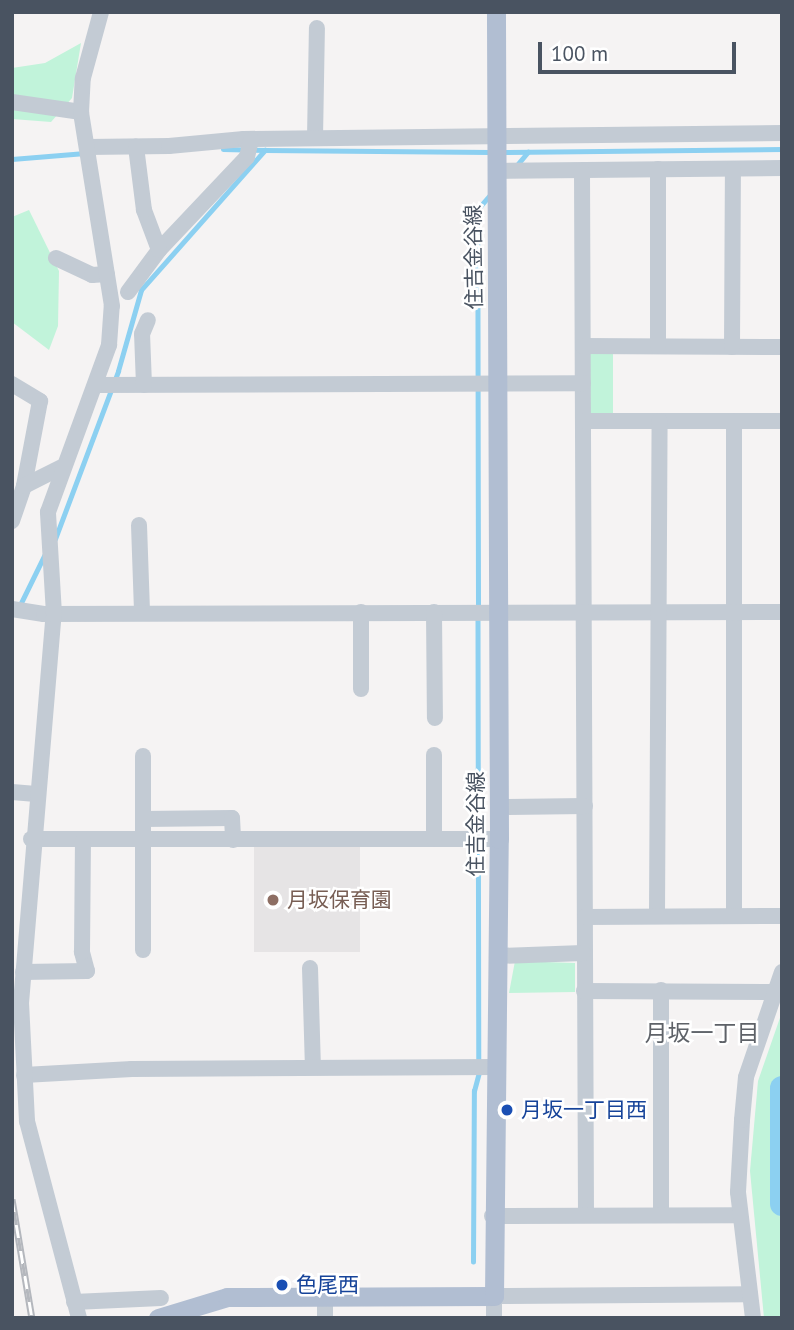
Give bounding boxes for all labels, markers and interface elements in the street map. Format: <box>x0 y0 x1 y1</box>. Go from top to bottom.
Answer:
scale bar <box>542 28 740 72</box>
text: 100 m <box>551 40 608 67</box>
street label: 住吉金谷線 <box>460 204 488 310</box>
street label: 住吉金谷線 <box>463 772 489 876</box>
place label: 月坂保育園 <box>287 887 392 913</box>
marker: 月坂保育園 <box>265 892 281 908</box>
district label: 月坂一丁目 <box>645 1019 759 1047</box>
place label: 月坂一丁目西 <box>521 1097 647 1123</box>
marker: 月坂一丁目西 <box>499 1102 515 1118</box>
place label: 色尾西 <box>296 1272 359 1298</box>
marker: 色尾西 <box>274 1277 290 1293</box>

